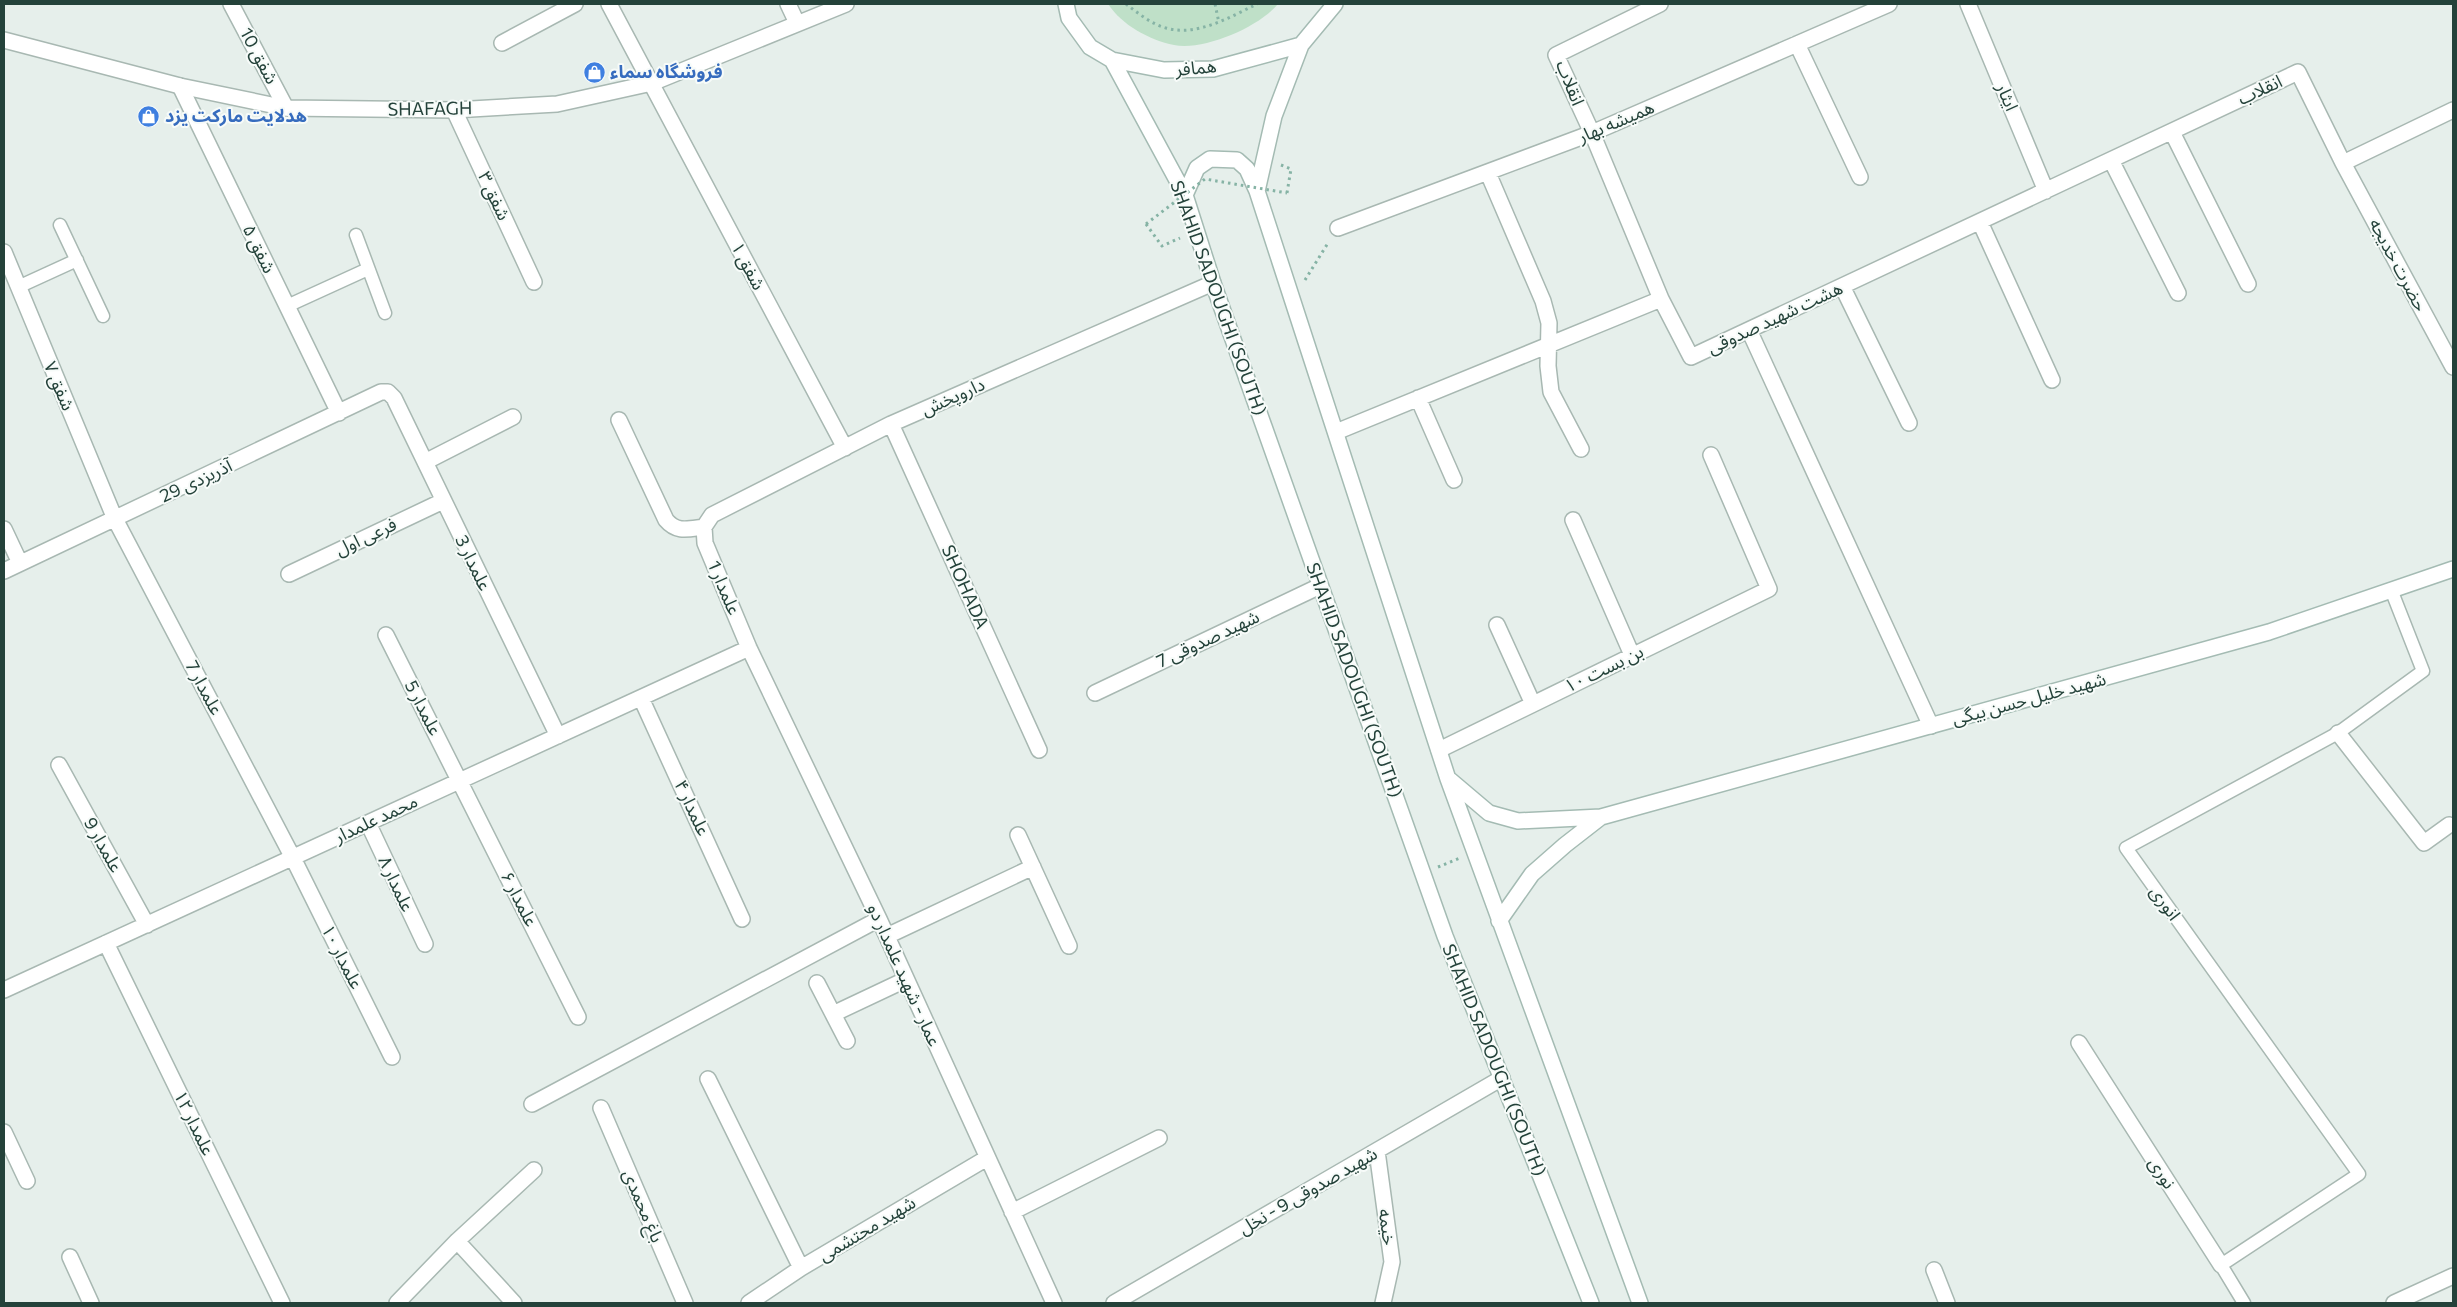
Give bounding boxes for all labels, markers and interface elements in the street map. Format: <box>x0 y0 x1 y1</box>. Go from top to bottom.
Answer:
street label: شفق 10 <box>235 24 284 88</box>
street label: همافر <box>1173 54 1217 81</box>
street label: انقلاب <box>1552 57 1590 108</box>
shop icon: فروشگاه سماء <box>582 60 606 84</box>
place label: فروشگاه سماء <box>610 60 723 83</box>
street label: انقلاب <box>2234 69 2285 109</box>
street label: ایثار <box>1991 78 2024 114</box>
street label: همیشه بهار <box>1573 95 1657 148</box>
street label: SHAFAGH <box>387 96 472 120</box>
shop icon: هدلایت مارکت یزد <box>137 104 161 128</box>
place label: هدلایت مارکت یزد <box>165 104 307 127</box>
street label: شفق ۳ <box>473 168 516 224</box>
street label: SHAHID SADOUGHI (SOUTH) <box>1166 177 1272 418</box>
street label: حضرت خدیجه <box>2364 214 2433 315</box>
street label: شفق ۵ <box>238 221 281 277</box>
street label: شفق ۱ <box>726 238 771 294</box>
street label: هشت شهید صدوقی <box>1703 276 1846 359</box>
street label: شفق ۷ <box>39 358 80 414</box>
street label: داروپخش <box>917 372 988 421</box>
street label: آذریزدی 29 <box>156 453 236 507</box>
street label: فرعی اول <box>331 512 400 561</box>
street label: علمدار 3 <box>450 531 497 594</box>
street label: SHOHADA <box>938 541 994 632</box>
street label: علمدار 1 <box>703 557 746 618</box>
street label: SHAHID SADOUGHI (SOUTH) <box>1302 559 1408 800</box>
street label: شهید صدوقی 7 <box>1153 605 1263 672</box>
street label: بن بست ۱۰ <box>1560 640 1647 698</box>
street label: علمدار 7 <box>181 657 228 719</box>
street label: شهید خلیل حسن بیگی <box>1949 667 2109 730</box>
street label: علمدار 5 <box>400 676 447 739</box>
street label: علمدار ۴ <box>670 776 715 839</box>
street label: محمد علمدار <box>329 789 421 848</box>
street label: علمدار 9 <box>79 813 128 876</box>
street label: علمدار ۸ <box>374 852 419 915</box>
street label: علمدار ۶ <box>496 867 543 930</box>
street label: انوری <box>2145 881 2186 925</box>
street label: عمار - شهید علمدار دو <box>863 900 946 1050</box>
street label: علمدار ۱۰ <box>316 921 368 993</box>
street label: SHAHID SADOUGHI (SOUTH) <box>1438 940 1552 1179</box>
street label: علمدار ۱۲ <box>169 1087 220 1159</box>
street label: شهید صدوقی 9 - نخل <box>1234 1141 1381 1240</box>
street label: نوری <box>2144 1152 2181 1193</box>
street label: باغ محمدی <box>615 1166 669 1247</box>
street label: شهید محتشمی <box>814 1190 920 1267</box>
street label: خیمه <box>1375 1207 1401 1246</box>

